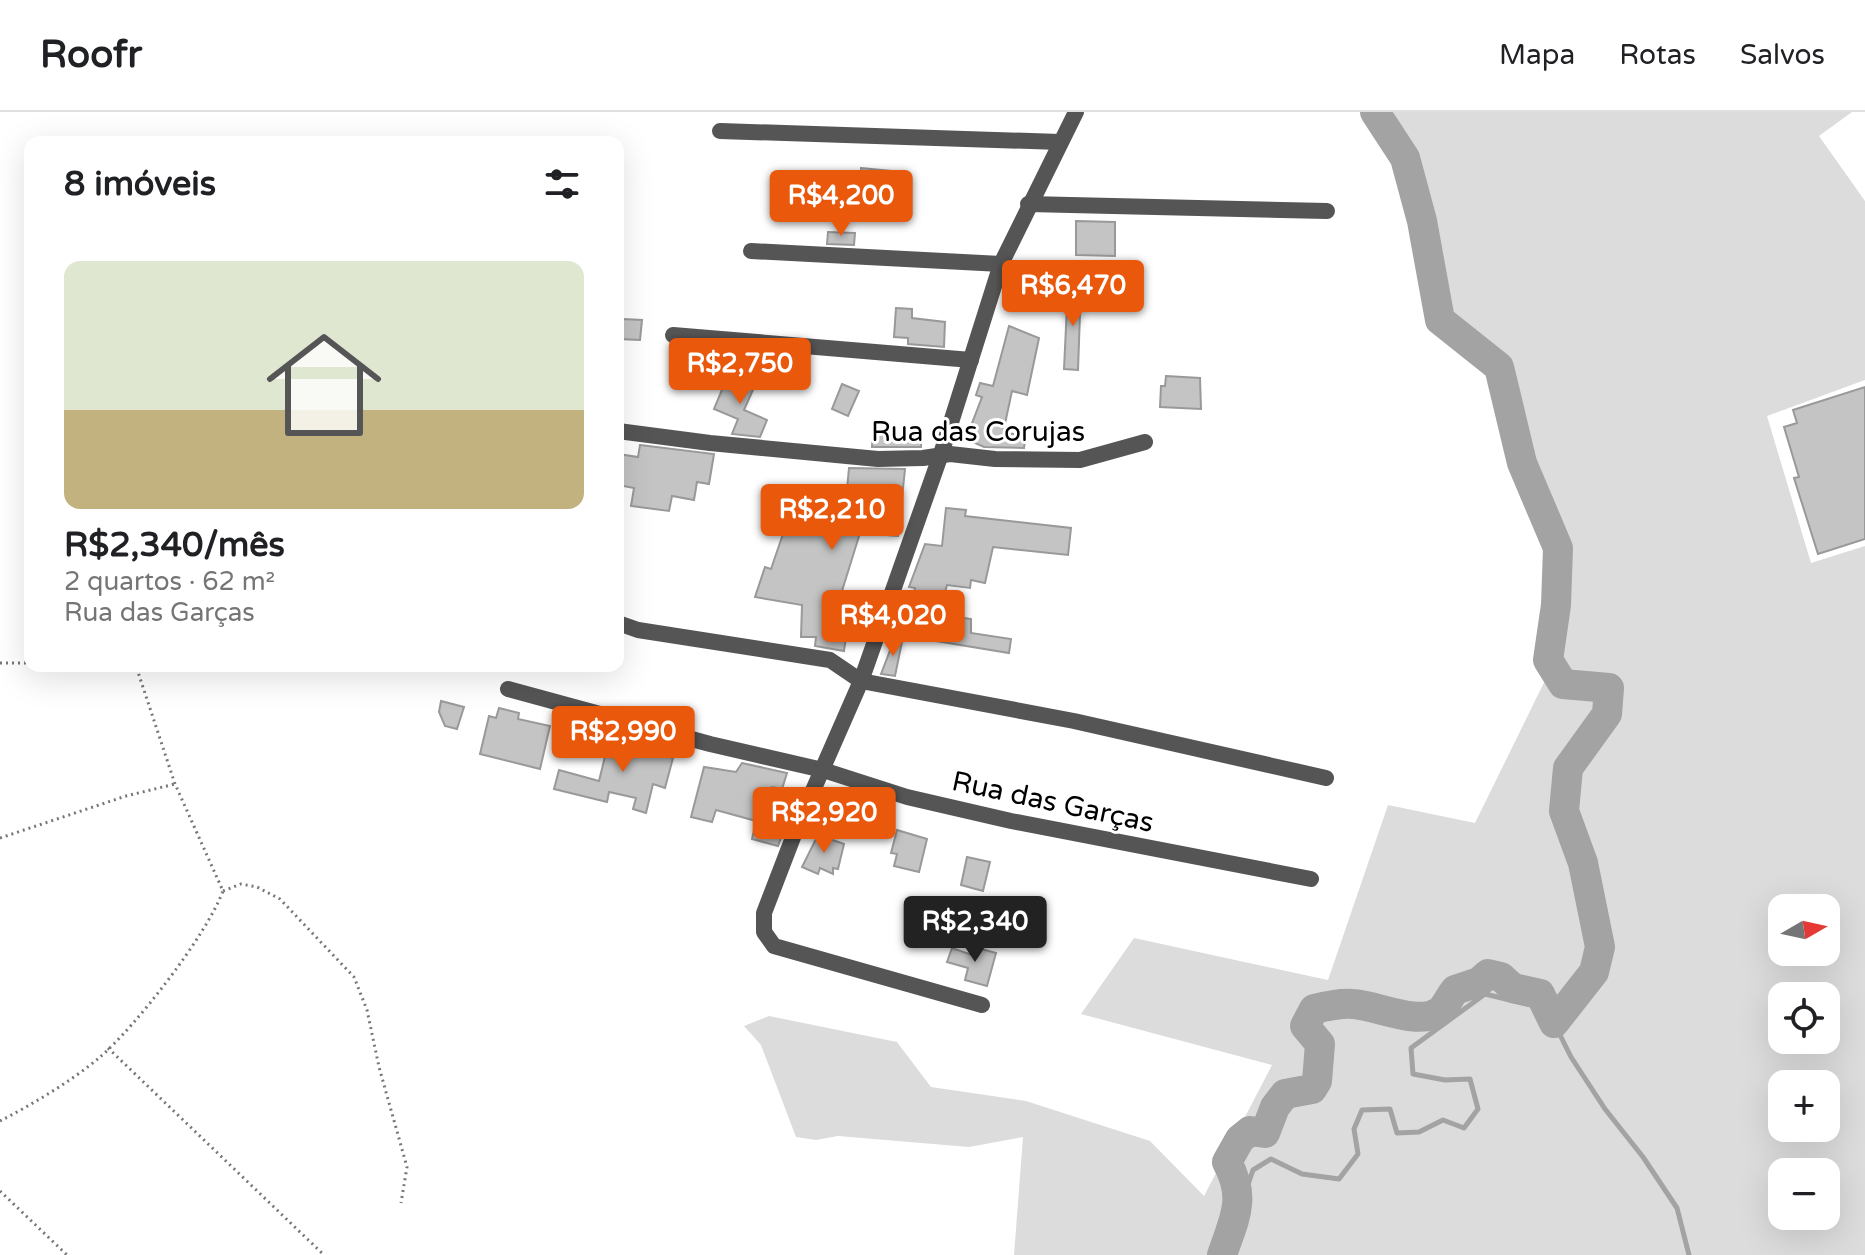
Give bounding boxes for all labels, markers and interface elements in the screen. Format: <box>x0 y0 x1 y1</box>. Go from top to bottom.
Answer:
text: Roofr <box>40 32 142 78</box>
text: Mapa <box>1499 38 1575 72</box>
text: Rotas <box>1619 38 1696 72</box>
text: Salvos <box>1740 38 1825 72</box>
icon: filters <box>540 162 584 206</box>
text: 8 imóveis <box>64 164 216 205</box>
pin: R$4,200 <box>767 170 915 238</box>
text: R$4,200 <box>788 180 894 211</box>
pin: R$6,470 <box>999 260 1147 328</box>
text: R$6,470 <box>1020 270 1126 301</box>
icon: home <box>252 313 396 457</box>
pin: R$2,750 <box>666 338 814 406</box>
text: R$2,750 <box>687 348 793 379</box>
street label: Rua das Corujas <box>871 415 1085 449</box>
pin: R$2,210 <box>758 484 906 552</box>
text: R$2,210 <box>779 494 885 525</box>
text: R$2,340/mês <box>64 525 285 566</box>
text: 2 quartos · 62 m² <box>64 566 275 597</box>
pin: R$4,020 <box>819 590 967 658</box>
text: Rua das Garças <box>64 597 255 628</box>
text: R$4,020 <box>840 600 946 631</box>
pin: R$2,990 <box>549 706 697 774</box>
text: R$2,990 <box>570 716 676 747</box>
street label: Rua das Garças <box>949 764 1157 840</box>
pin: R$2,920 <box>750 787 898 855</box>
text: R$2,920 <box>771 797 877 828</box>
north arrow <box>1768 894 1840 966</box>
map controls <box>1768 894 1840 1230</box>
pin: R$2,340 <box>901 896 1049 964</box>
text: R$2,340 <box>922 906 1028 937</box>
button: locate <box>1768 982 1840 1054</box>
button: + <box>1768 1070 1840 1142</box>
button: − <box>1768 1158 1840 1230</box>

